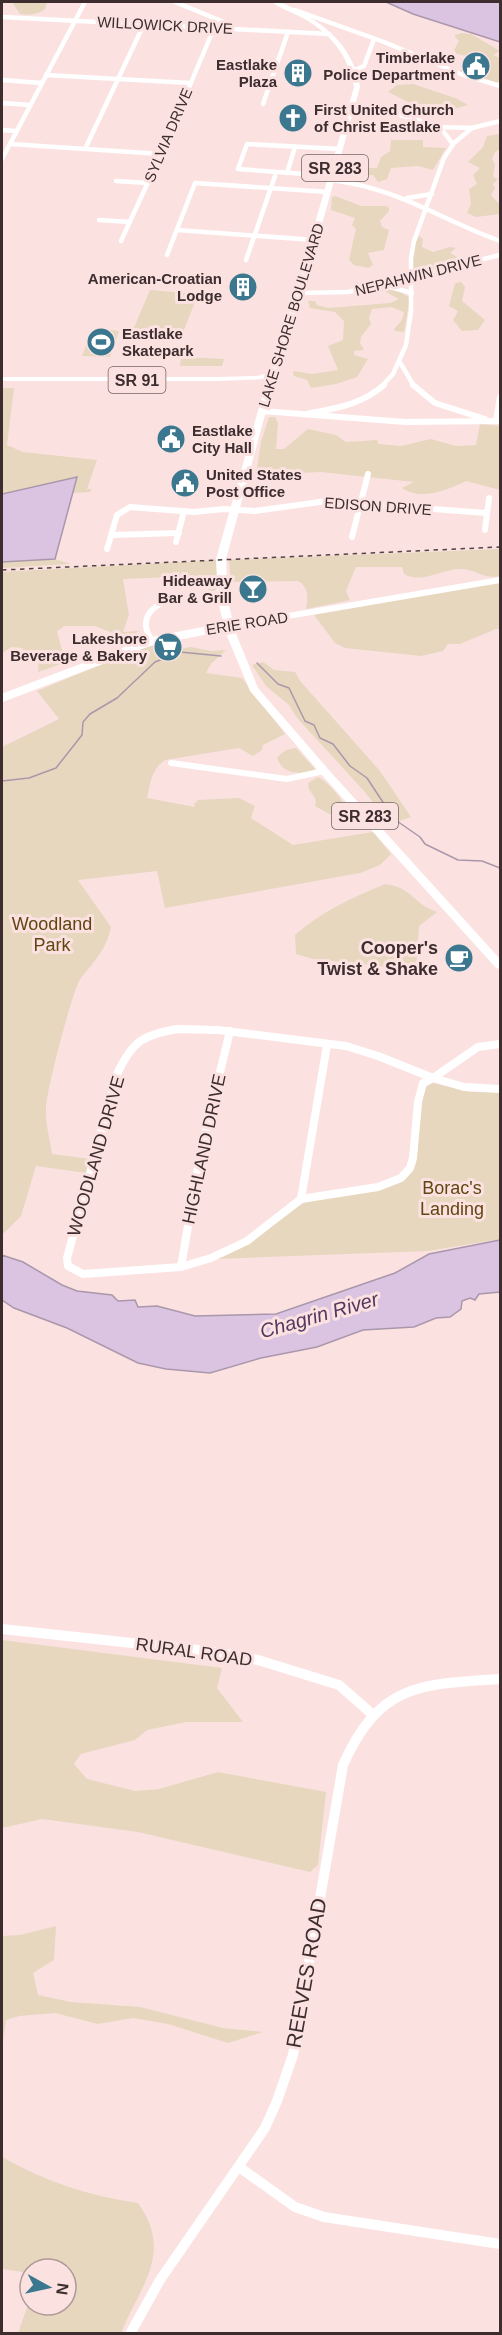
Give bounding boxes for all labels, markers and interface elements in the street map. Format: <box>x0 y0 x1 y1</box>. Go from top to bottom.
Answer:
street label: WILLOWICK DRIVE <box>97 13 233 37</box>
place label: Timberlake Police Department <box>323 49 455 83</box>
public building icon: Timberlake Police Department <box>460 50 492 82</box>
place label: Eastlake Plaza <box>216 56 278 90</box>
building icon: Eastlake Plaza <box>282 57 314 89</box>
street label: SYLVIA DRIVE <box>141 85 195 185</box>
place label: First United Church of Christ Eastlake <box>314 101 454 135</box>
church icon: First United Church of Christ Eastlake <box>277 102 309 134</box>
road number: SR 283 <box>302 155 368 181</box>
street label: LAKE SHORE BOULEVARD <box>255 221 327 409</box>
street label: NEPAHWIN DRIVE <box>353 251 483 299</box>
place label: American-Croatian Lodge <box>88 270 222 304</box>
building icon: American-Croatian Lodge <box>227 271 259 303</box>
place label: Eastlake Skatepark <box>122 325 194 359</box>
sports icon: Eastlake Skatepark <box>85 326 117 358</box>
road number: SR 91 <box>108 367 166 393</box>
place label: Eastlake City Hall <box>192 422 253 456</box>
public building icon: Eastlake City Hall <box>155 423 187 455</box>
place label: United States Post Office <box>206 466 302 500</box>
public building icon: United States Post Office <box>169 467 201 499</box>
street label: EDISON DRIVE <box>324 494 432 518</box>
place label: Hideaway Bar & Grill <box>158 572 233 606</box>
bar icon: Hideaway Bar & Grill <box>237 573 269 605</box>
street label: ERIE ROAD <box>205 608 289 638</box>
place label: Lakeshore Beverage & Bakery <box>10 630 148 664</box>
supermarket icon: Lakeshore Beverage & Bakery <box>152 631 184 663</box>
road number: SR 283 <box>332 803 398 829</box>
park label: Woodland Park <box>12 914 92 955</box>
place label: Cooper's Twist & Shake <box>317 938 438 979</box>
cafe icon: Cooper's Twist & Shake <box>443 942 475 974</box>
street label: HIGHLAND DRIVE <box>178 1072 230 1226</box>
street label: WOODLAND DRIVE <box>64 1073 128 1239</box>
park label: Borac's Landing <box>420 1178 484 1219</box>
water label: Chagrin River <box>257 1287 382 1342</box>
street label: RURAL ROAD <box>134 1634 254 1670</box>
street label: REEVES ROAD <box>282 1896 330 2050</box>
north arrow <box>18 2257 78 2317</box>
text: N <box>53 2282 72 2296</box>

